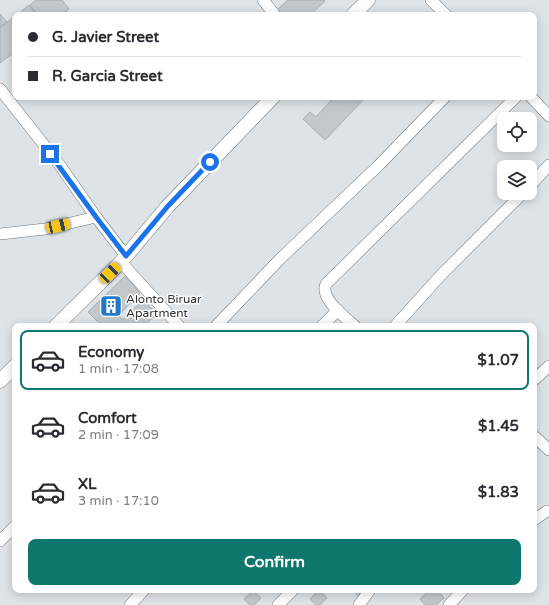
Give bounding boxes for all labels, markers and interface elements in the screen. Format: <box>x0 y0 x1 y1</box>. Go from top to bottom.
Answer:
text: G. Javier Street <box>52 28 159 46</box>
text: R. Garcia Street <box>52 67 163 85</box>
map controls <box>497 112 537 200</box>
button: locate <box>497 112 537 152</box>
route end <box>41 145 59 163</box>
route start <box>201 153 219 171</box>
button: layers <box>497 160 537 200</box>
car <box>45 217 71 235</box>
car <box>97 260 123 286</box>
place label: Alonto Biruar Apartment <box>126 292 202 320</box>
building icon: Alonto Biruar Apartment <box>98 293 124 319</box>
icon: car <box>30 342 66 378</box>
text: Economy <box>78 343 144 361</box>
text: $1.07 <box>478 351 519 369</box>
text: 1 min · 17:08 <box>78 361 159 377</box>
icon: car <box>30 408 66 444</box>
text: Comfort <box>78 409 137 427</box>
text: $1.45 <box>478 417 519 435</box>
text: 2 min · 17:09 <box>78 427 159 443</box>
icon: car <box>30 474 66 510</box>
text: XL <box>78 475 97 493</box>
text: $1.83 <box>478 483 519 501</box>
text: 3 min · 17:10 <box>78 493 159 509</box>
button: Confirm <box>28 539 521 585</box>

